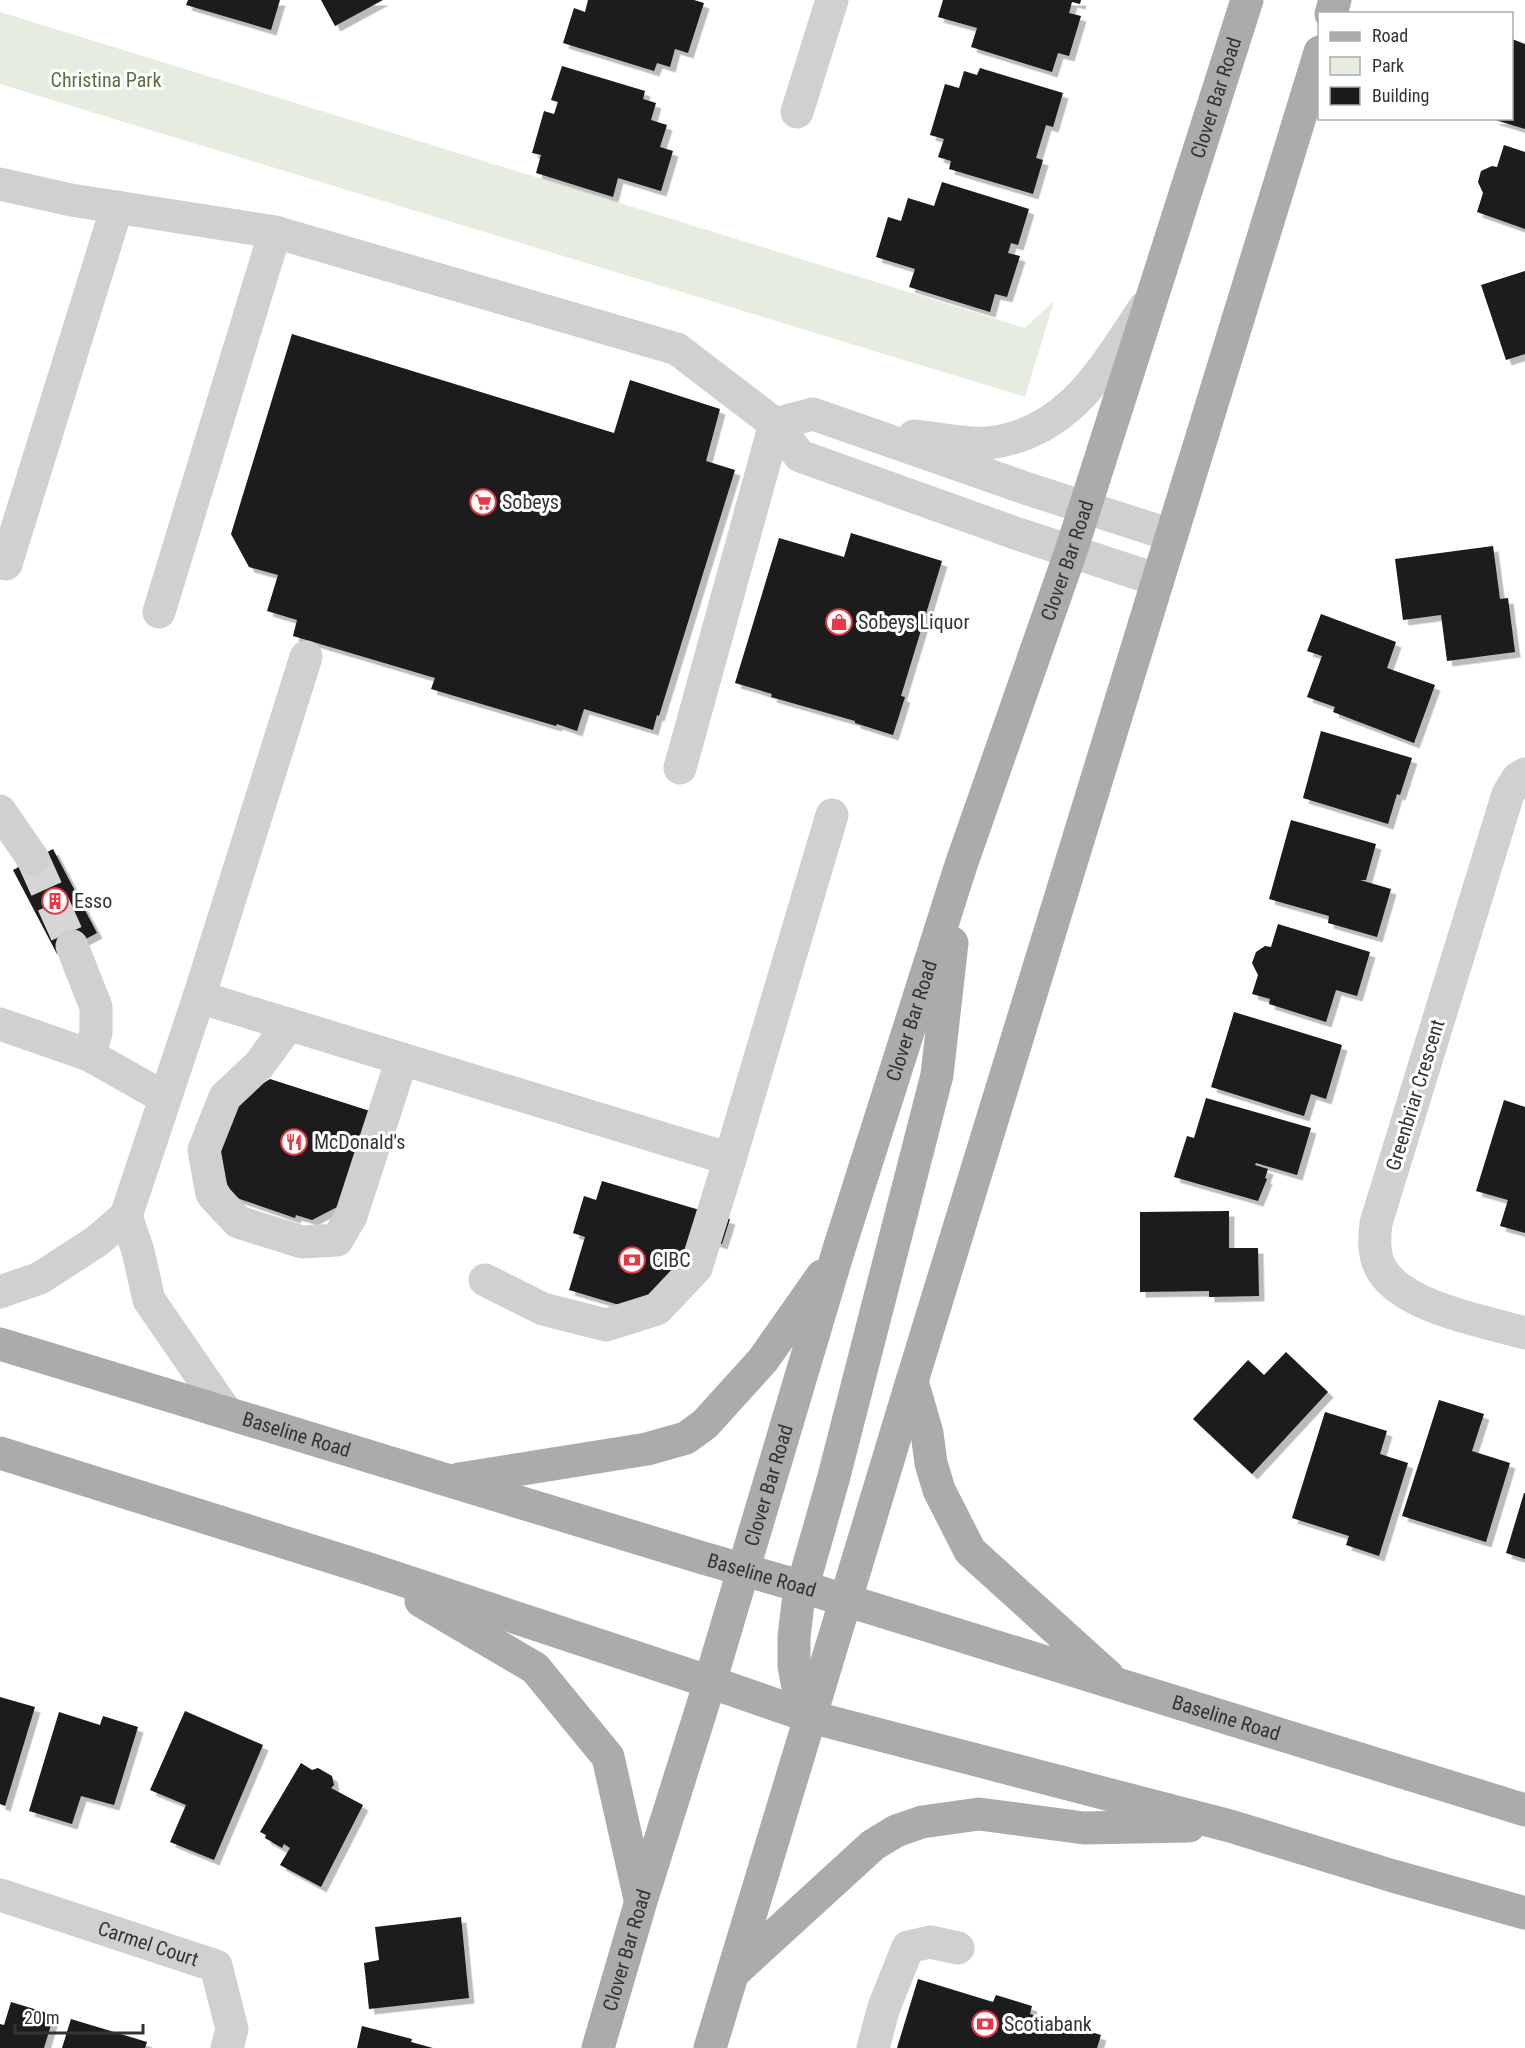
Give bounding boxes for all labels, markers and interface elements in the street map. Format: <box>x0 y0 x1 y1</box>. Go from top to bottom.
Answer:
legend <box>1318 12 1513 120</box>
text: Road <box>1372 25 1408 46</box>
street label: Clover Bar Road <box>1185 34 1246 161</box>
text: Park <box>1372 55 1404 76</box>
park label: Christina Park <box>51 68 161 92</box>
text: Building <box>1372 85 1429 106</box>
supermarket icon: Sobeys <box>468 487 498 517</box>
place label: Sobeys <box>502 490 559 514</box>
street label: Clover Bar Road <box>1036 497 1098 624</box>
shop icon: Sobeys Liquor <box>824 607 854 637</box>
place label: Sobeys Liquor <box>858 610 969 634</box>
building icon: Esso <box>40 886 70 916</box>
place label: Esso <box>74 889 112 913</box>
street label: Clover Bar Road <box>881 957 942 1084</box>
street label: Greenbriar Crescent <box>1381 1016 1449 1174</box>
restaurant icon: McDonald's <box>279 1127 309 1157</box>
place label: McDonald's <box>314 1130 405 1154</box>
bank icon: CIBC <box>617 1245 647 1275</box>
place label: CIBC <box>652 1248 691 1272</box>
street label: Baseline Road <box>239 1406 354 1462</box>
street label: Clover Bar Road <box>739 1422 798 1549</box>
street label: Baseline Road <box>705 1548 819 1602</box>
street label: Baseline Road <box>1169 1690 1283 1746</box>
street label: Clover Bar Road <box>597 1886 656 2014</box>
street label: Carmel Court <box>95 1916 202 1971</box>
scale bar <box>15 1997 142 2035</box>
text: 20 m <box>24 2007 59 2028</box>
bank icon: Scotiabank <box>970 2009 1000 2039</box>
place label: Scotiabank <box>1004 2012 1092 2036</box>

